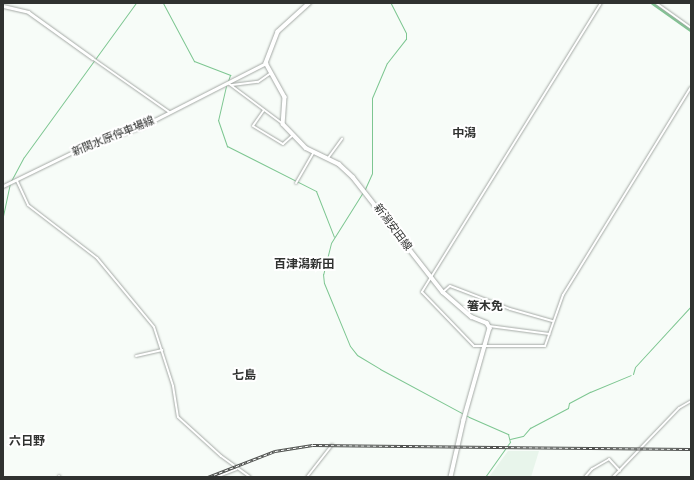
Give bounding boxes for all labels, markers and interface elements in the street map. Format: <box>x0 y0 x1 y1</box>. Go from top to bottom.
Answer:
street label: 新関水原停車場線 <box>70 113 156 159</box>
district label: 中潟 <box>452 127 476 141</box>
street label: 新潟安田線 <box>371 201 415 253</box>
district label: 百津潟新田 <box>274 258 334 272</box>
district label: 箸木免 <box>467 300 503 314</box>
district label: 七島 <box>232 369 256 383</box>
district label: 六日野 <box>9 435 45 449</box>

